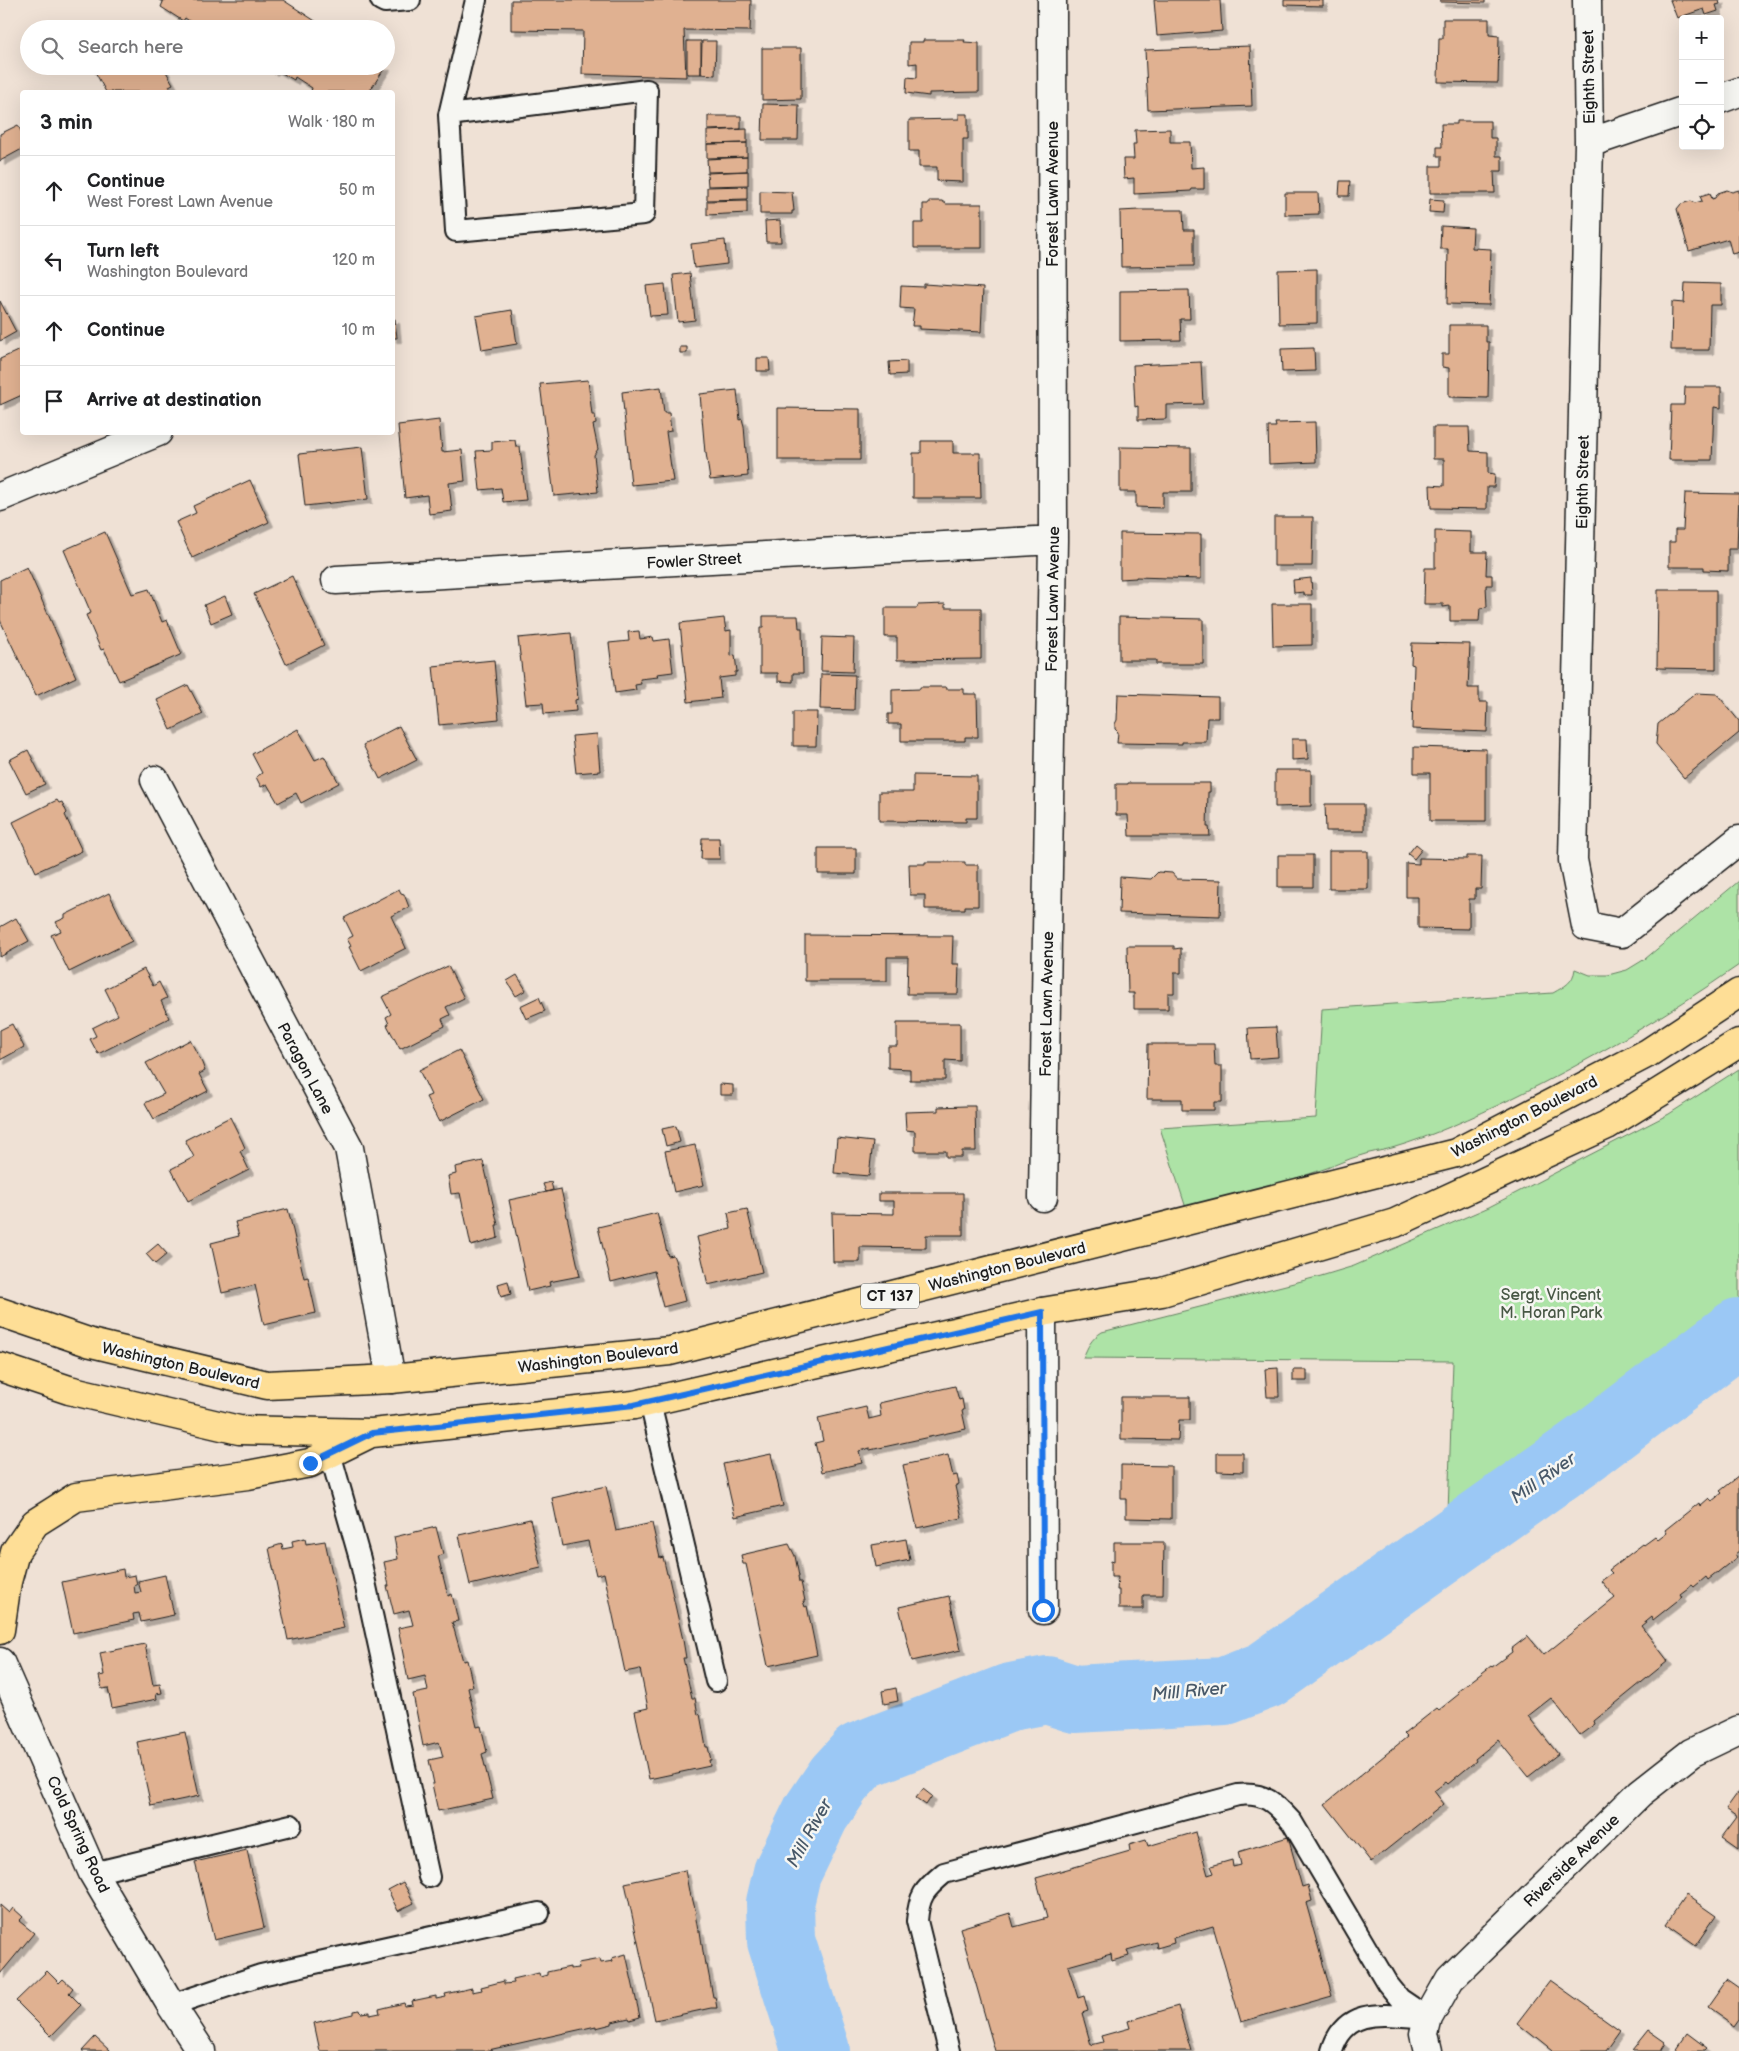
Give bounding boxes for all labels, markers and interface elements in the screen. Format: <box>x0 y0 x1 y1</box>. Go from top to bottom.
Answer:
map controls <box>1679 15 1724 150</box>
button: + <box>1679 15 1724 60</box>
search box <box>20 20 395 75</box>
street label: Eighth Street <box>1579 30 1600 124</box>
icon: search <box>38 34 66 62</box>
text: Search here <box>78 36 183 59</box>
button: − <box>1679 60 1724 105</box>
button: locate <box>1679 105 1724 150</box>
text: 3 min <box>40 110 93 135</box>
text: Walk · 180 m <box>288 113 375 132</box>
street label: Forest Lawn Avenue <box>1044 121 1063 267</box>
text: Continue <box>87 170 165 193</box>
icon: ahead <box>40 177 68 205</box>
text: 50 m <box>339 181 375 200</box>
text: West Forest Lawn Avenue <box>87 193 273 212</box>
text: Turn left <box>87 240 159 263</box>
icon: left <box>40 247 68 275</box>
text: 120 m <box>332 251 375 270</box>
text: Washington Boulevard <box>87 263 248 282</box>
icon: ahead <box>40 317 68 345</box>
text: Continue <box>87 319 165 342</box>
text: 10 m <box>342 321 375 340</box>
icon: arrive <box>40 387 68 415</box>
text: Arrive at destination <box>87 389 262 412</box>
street label: Eighth Street <box>1573 435 1594 529</box>
street label: Forest Lawn Avenue <box>1043 525 1064 672</box>
street label: Fowler Street <box>646 550 742 573</box>
street label: Forest Lawn Avenue <box>1037 930 1058 1077</box>
street label: Paragon Lane <box>273 1020 337 1118</box>
street label: Washington Boulevard <box>1449 1072 1601 1162</box>
street label: Washington Boulevard <box>927 1239 1088 1296</box>
road number: CT 137 <box>861 1284 919 1308</box>
park label: Sergt. Vincent M. Horan Park <box>1500 1286 1602 1323</box>
street label: Washington Boulevard <box>100 1339 261 1394</box>
street label: Washington Boulevard <box>517 1339 679 1378</box>
water label: Mill River <box>1507 1448 1581 1508</box>
route end <box>299 1452 322 1475</box>
route start <box>1032 1599 1055 1622</box>
water label: Mill River <box>1151 1678 1228 1705</box>
street label: Cold Spring Road <box>42 1773 113 1896</box>
water label: Mill River <box>782 1794 837 1871</box>
street label: Riverside Avenue <box>1520 1810 1624 1912</box>

